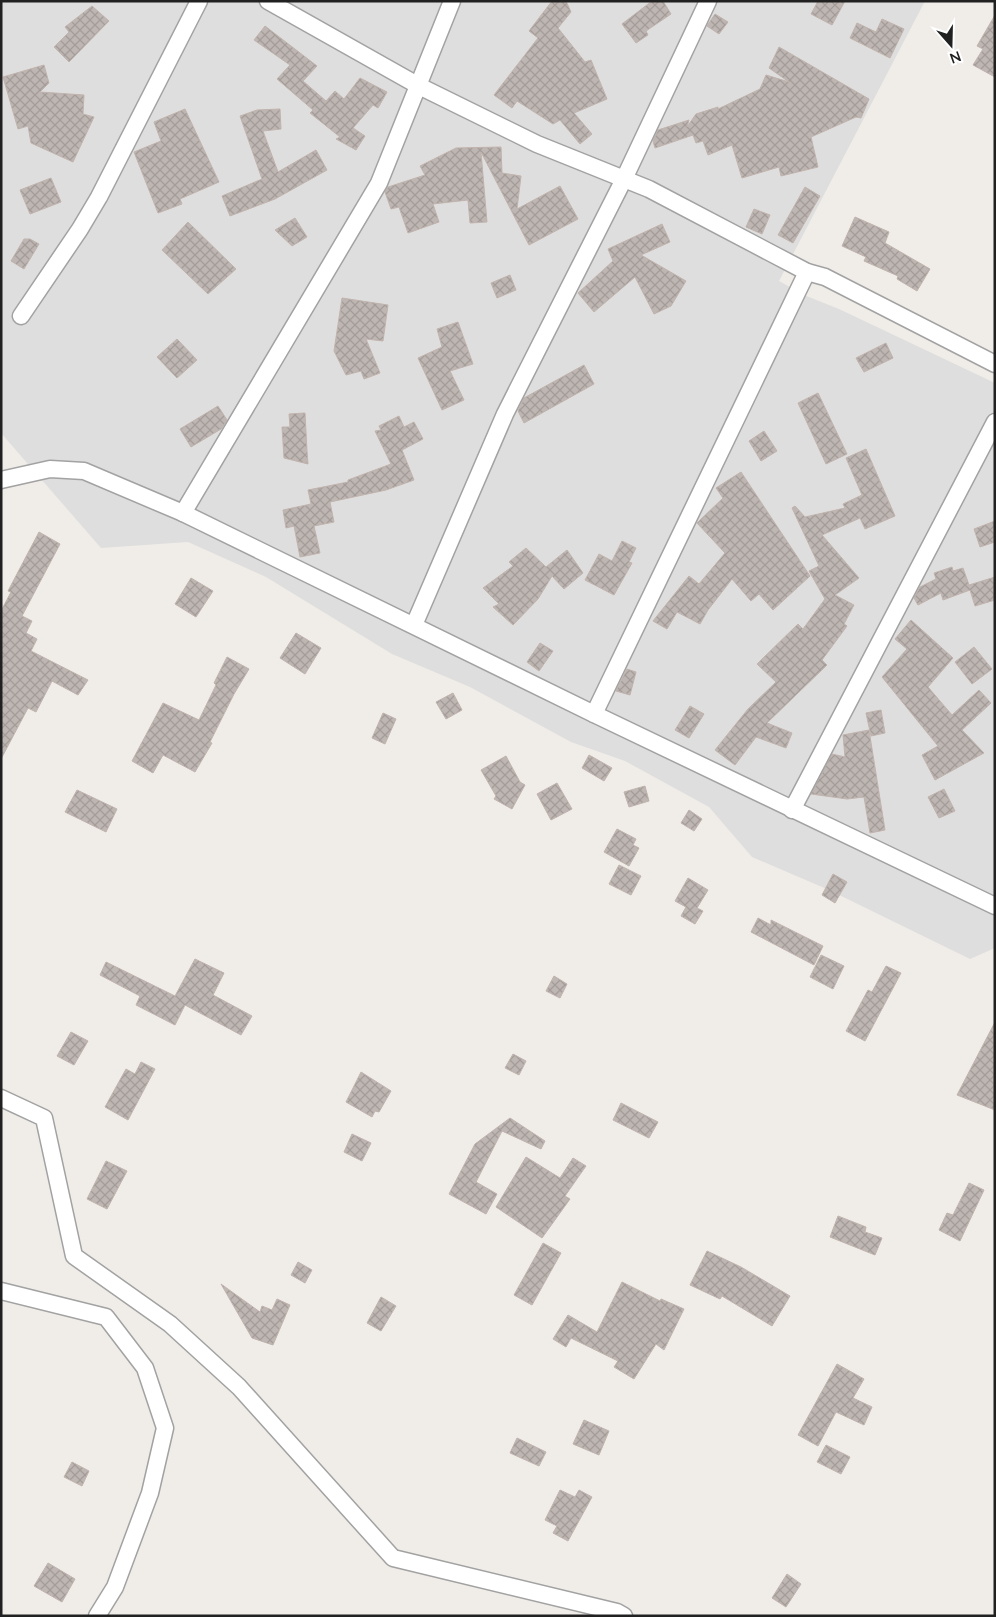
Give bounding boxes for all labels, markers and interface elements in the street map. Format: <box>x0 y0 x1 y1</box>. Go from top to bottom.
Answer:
north arrow <box>926 20 976 70</box>
text: N <box>948 48 964 68</box>

